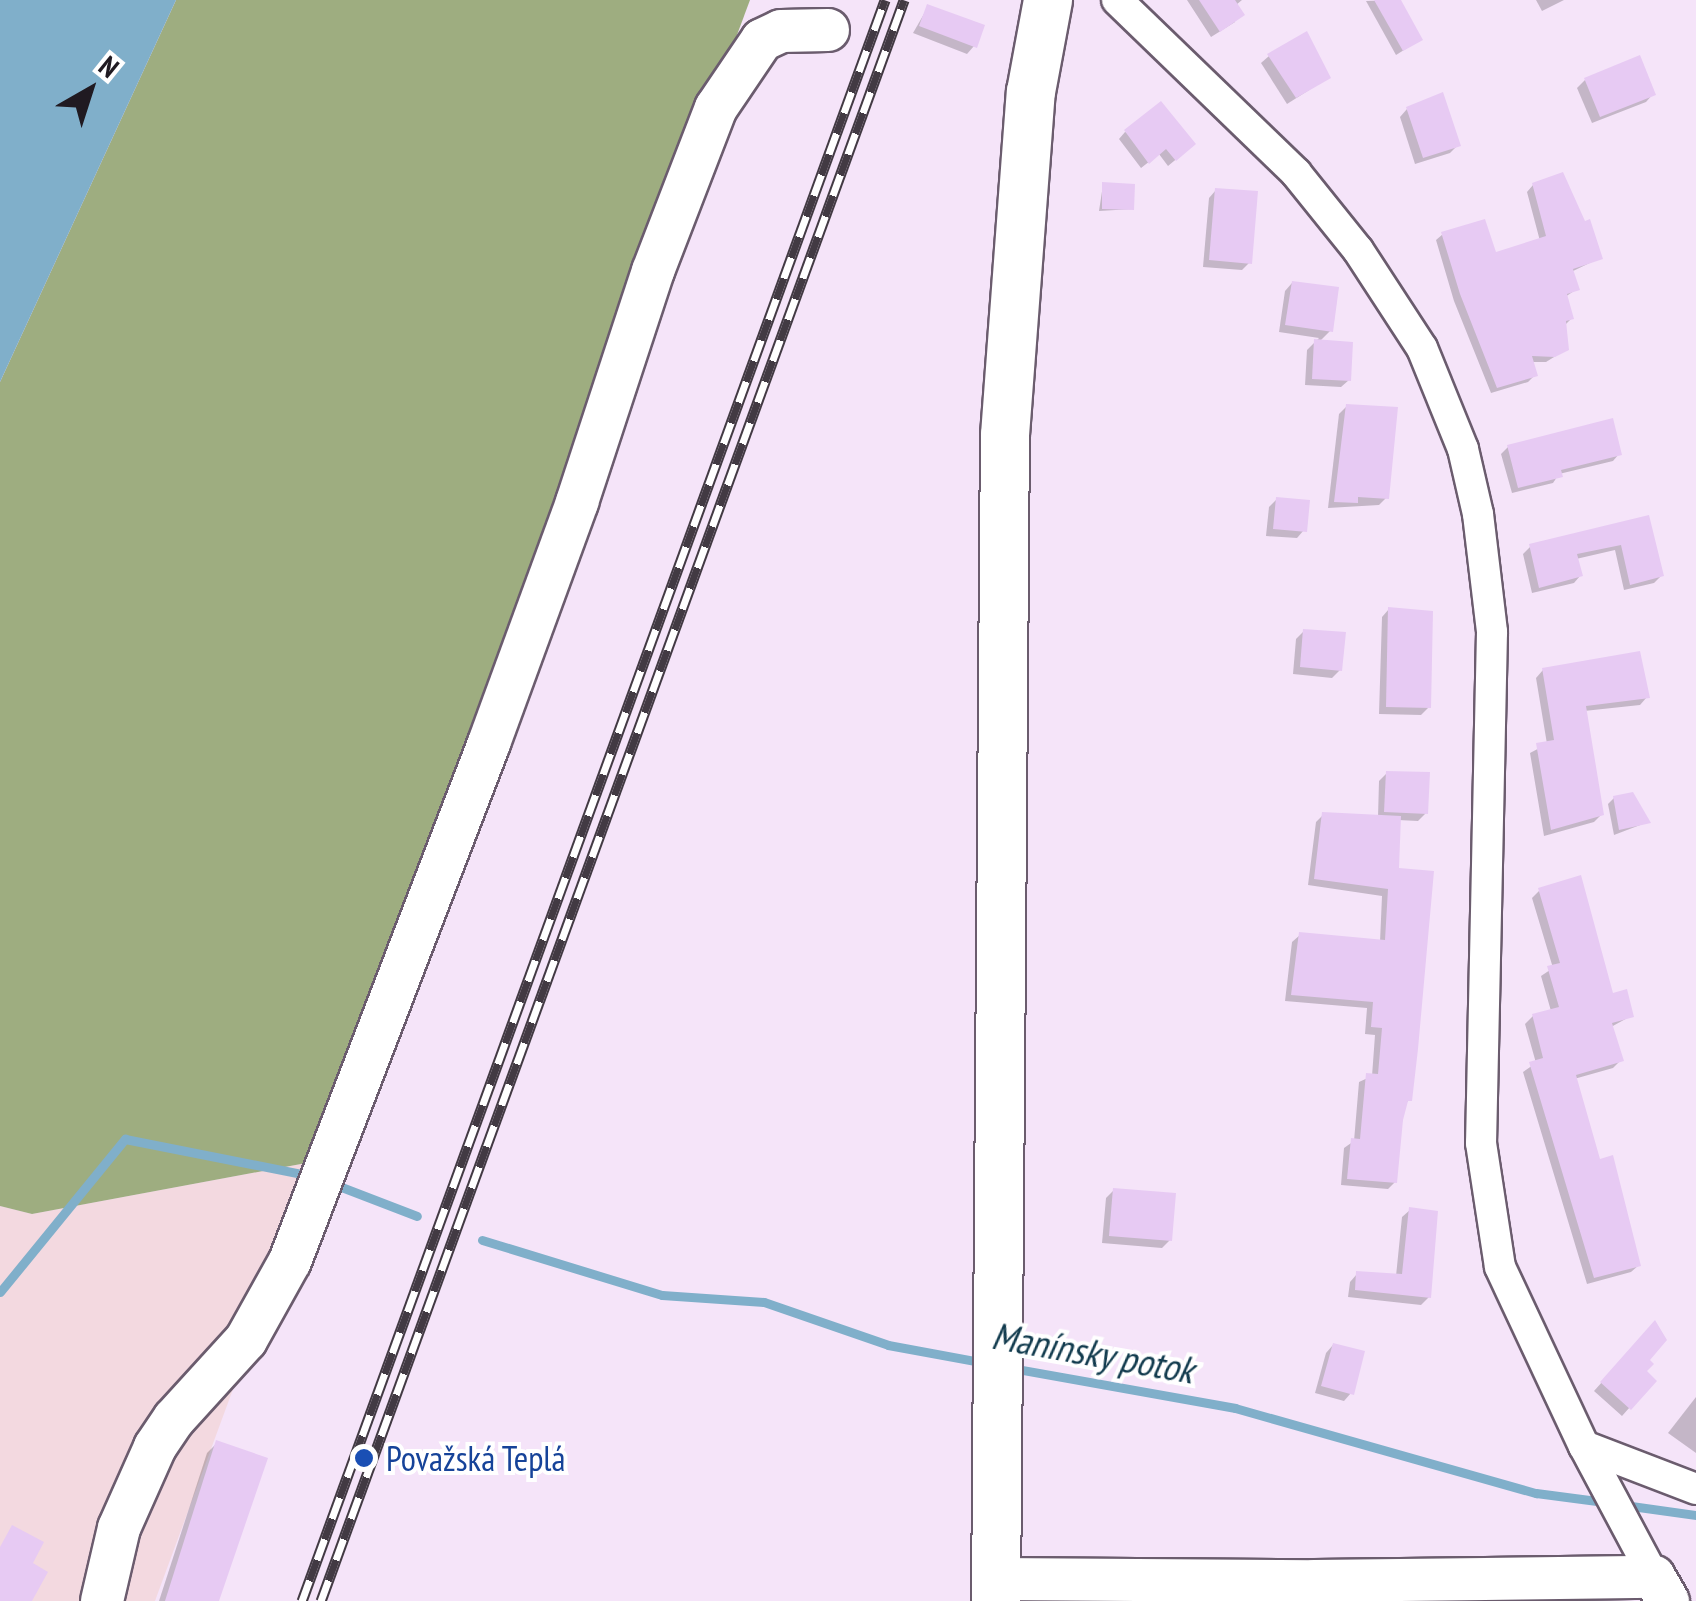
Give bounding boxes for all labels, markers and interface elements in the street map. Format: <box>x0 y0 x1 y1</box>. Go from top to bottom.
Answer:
north arrow <box>40 40 140 140</box>
text: N <box>92 47 127 85</box>
water label: Manínsky potok <box>988 1312 1198 1392</box>
place label: Považská Teplá <box>386 1437 566 1479</box>
marker: Považská Teplá <box>351 1445 377 1471</box>

